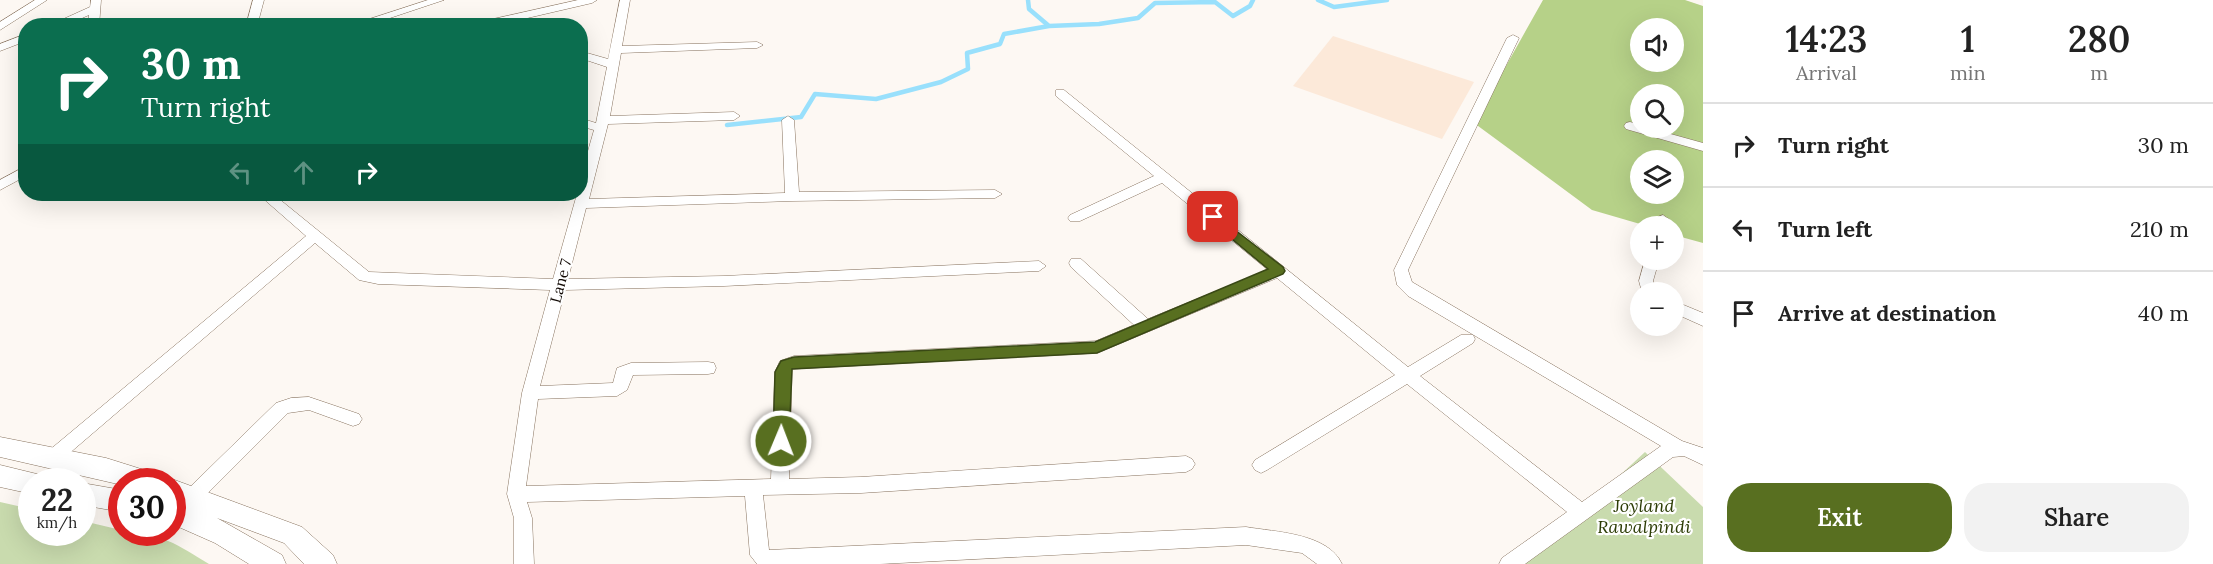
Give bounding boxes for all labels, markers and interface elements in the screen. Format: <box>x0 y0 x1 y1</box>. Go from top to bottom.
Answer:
text: 14:23 <box>1786 16 1867 62</box>
text: 1 <box>1961 16 1975 62</box>
text: 280 <box>2068 16 2130 62</box>
map controls <box>1630 18 1684 336</box>
button: sound <box>1630 18 1684 72</box>
text: 30 m <box>141 37 241 91</box>
icon: right <box>42 42 120 120</box>
text: Arrival <box>1796 60 1857 85</box>
text: min <box>1950 60 1986 85</box>
text: m <box>2090 60 2108 85</box>
button: search <box>1630 84 1684 138</box>
text: Turn right <box>141 90 270 124</box>
icon: right <box>1727 129 1760 162</box>
text: Turn right <box>1778 131 1889 159</box>
text: 30 m <box>2138 131 2189 159</box>
button: layers <box>1630 150 1684 204</box>
icon: left <box>224 156 257 189</box>
icon: ahead <box>287 156 320 189</box>
icon: right <box>350 156 383 189</box>
pin <box>1187 191 1238 242</box>
icon: arrive <box>1196 200 1229 233</box>
icon: left <box>1727 213 1760 246</box>
text: Turn left <box>1778 215 1872 243</box>
text: 210 m <box>2130 215 2189 243</box>
button: + <box>1630 216 1684 270</box>
street label: Lane 7 <box>546 257 576 305</box>
button: − <box>1630 282 1684 336</box>
icon: arrive <box>1727 297 1760 330</box>
text: Arrive at destination <box>1778 299 1996 327</box>
text: 40 m <box>2138 299 2189 327</box>
position arrow <box>749 409 813 473</box>
speed limit sign: 30 <box>108 468 186 546</box>
text: 22 <box>41 481 73 519</box>
button: Exit <box>1727 483 1952 552</box>
button: Share <box>1964 483 2189 552</box>
park label: Joyland Rawalpindi <box>1597 494 1691 538</box>
text: km/h <box>37 513 77 532</box>

